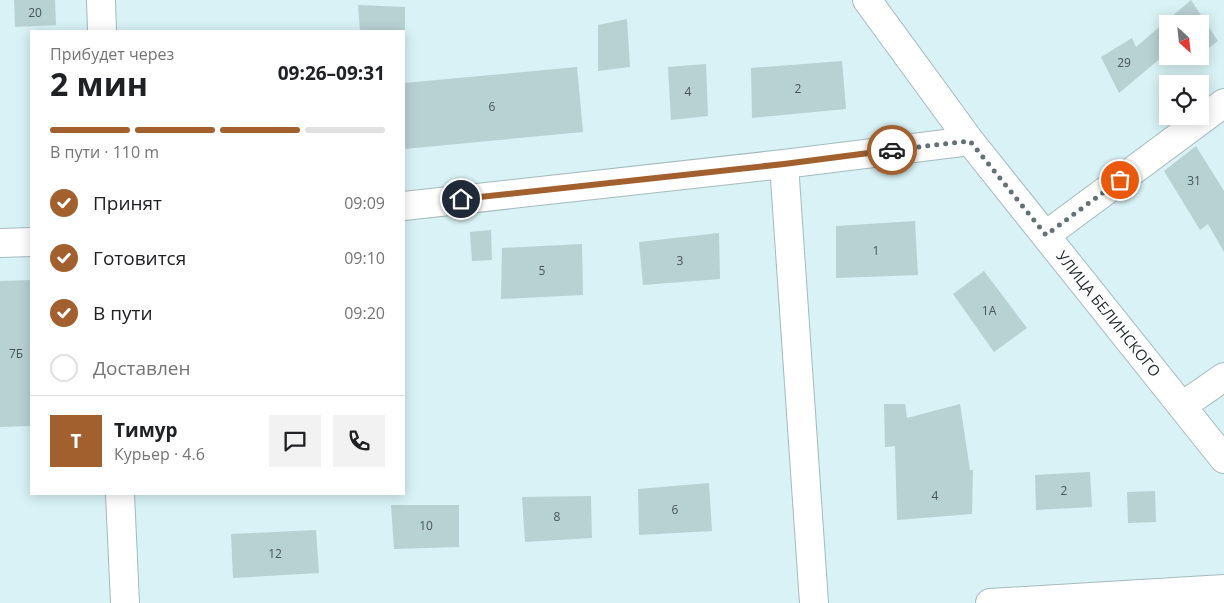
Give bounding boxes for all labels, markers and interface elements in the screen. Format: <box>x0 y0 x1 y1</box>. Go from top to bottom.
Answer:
house number: 20 <box>28 4 42 21</box>
north arrow <box>1159 15 1209 65</box>
map controls <box>1159 15 1209 125</box>
text: Прибудет через <box>50 43 174 65</box>
house number: 29 <box>1117 54 1131 71</box>
text: 09:26–09:31 <box>278 60 385 86</box>
text: 2 мин <box>50 62 148 105</box>
button: locate <box>1159 75 1209 125</box>
house number: 2 <box>795 80 802 97</box>
house number: 4 <box>685 83 692 100</box>
house number: 6 <box>489 98 496 115</box>
courier <box>867 125 917 175</box>
icon: car <box>878 136 906 164</box>
text: В пути · 110 m <box>50 141 159 163</box>
pin <box>1099 159 1141 201</box>
icon: bag <box>1106 166 1134 194</box>
house number: 31 <box>1187 172 1201 189</box>
pin <box>440 178 482 220</box>
icon: home <box>447 185 475 213</box>
icon: check <box>50 189 78 217</box>
text: Принят <box>93 190 162 216</box>
text: 09:09 <box>344 192 385 214</box>
house number: 1 <box>873 242 879 259</box>
icon: check <box>50 244 78 272</box>
text: Готовится <box>93 245 186 271</box>
street label: УЛИЦА БЕЛИНСКОГО <box>1052 246 1165 381</box>
text: 09:10 <box>344 247 385 269</box>
house number: 3 <box>677 252 684 269</box>
house number: 5 <box>539 262 546 279</box>
icon: check <box>50 299 78 327</box>
text: В пути <box>93 300 153 326</box>
text: 09:20 <box>344 302 385 324</box>
house number: 1А <box>982 302 997 319</box>
house number: 7Б <box>9 345 23 362</box>
text: Доставлен <box>93 355 191 381</box>
button: chat <box>269 415 321 467</box>
button: phone <box>333 415 385 467</box>
text: Тимур <box>114 417 178 443</box>
text: Т <box>70 428 82 454</box>
text: Курьер · 4.6 <box>114 443 205 465</box>
house number: 2 <box>1061 482 1068 499</box>
house number: 4 <box>932 487 939 504</box>
house number: 6 <box>672 501 679 518</box>
house number: 8 <box>554 508 561 525</box>
house number: 10 <box>419 517 433 534</box>
house number: 12 <box>268 545 282 562</box>

